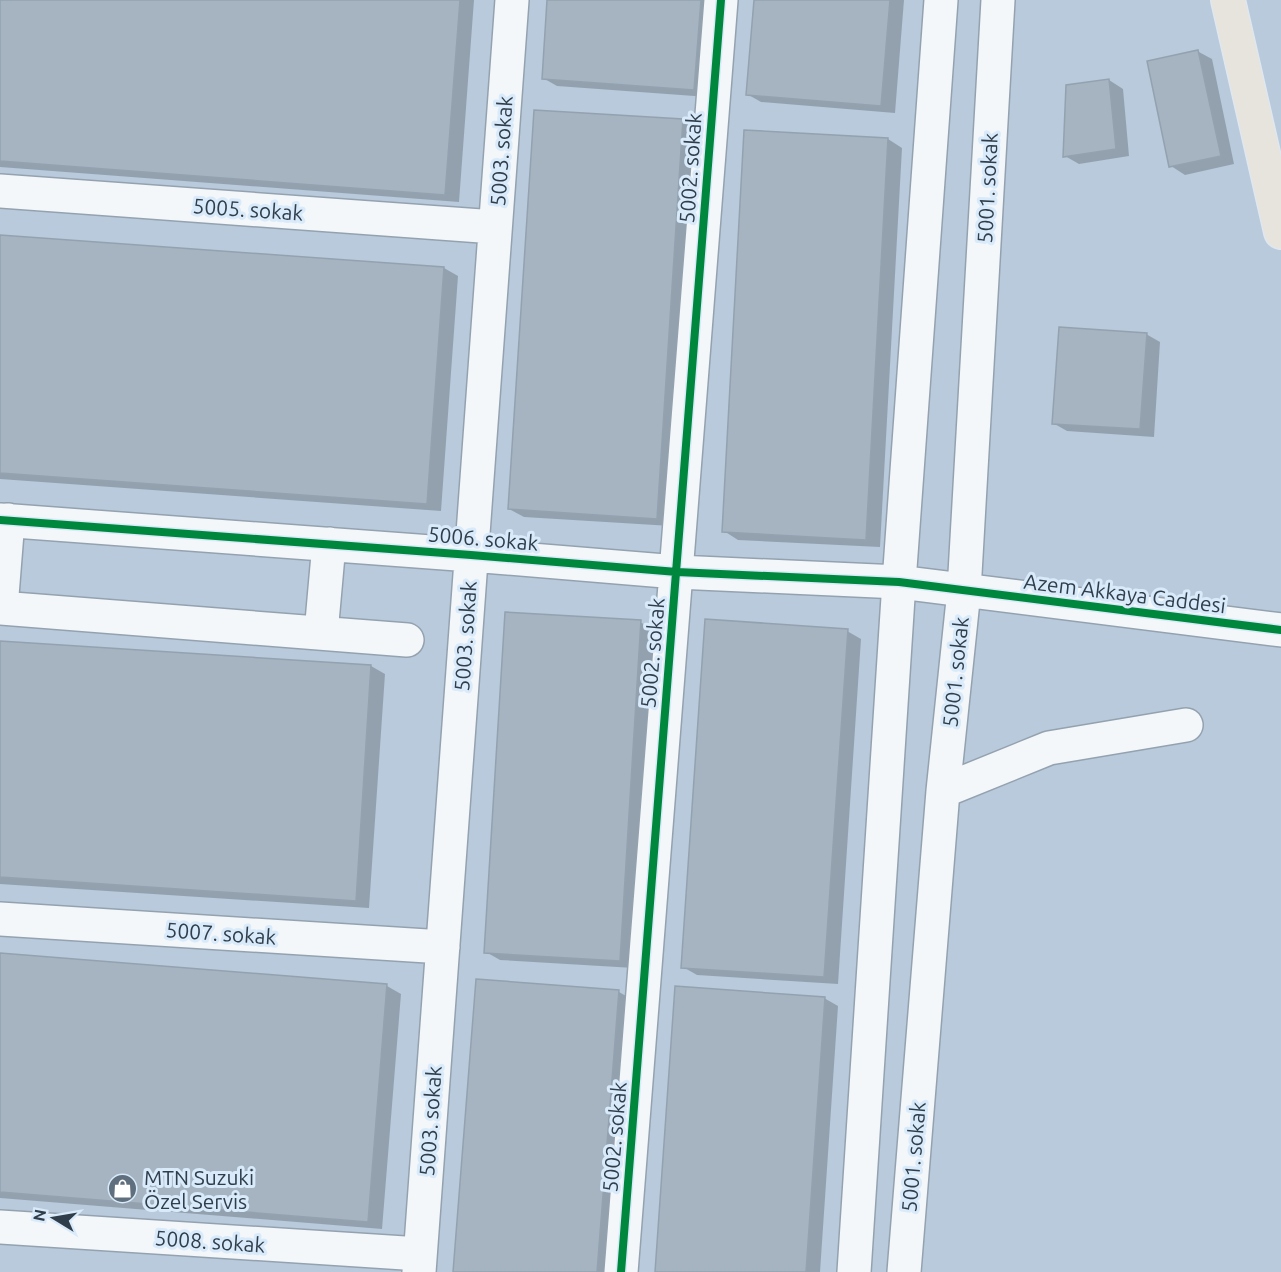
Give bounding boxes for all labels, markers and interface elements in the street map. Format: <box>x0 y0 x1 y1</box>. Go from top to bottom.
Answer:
street label: 5003. sokak <box>485 95 517 207</box>
street label: 5002. sokak <box>674 112 706 224</box>
street label: 5001. sokak <box>972 132 1002 244</box>
street label: 5005. sokak <box>192 193 304 225</box>
street label: 5006. sokak <box>427 521 540 555</box>
street label: Azem Akkaya Caddesi <box>1023 569 1227 617</box>
street label: 5003. sokak <box>449 580 481 692</box>
street label: 5002. sokak <box>635 596 669 709</box>
street label: 5001. sokak <box>937 615 973 728</box>
street label: 5007. sokak <box>165 917 277 949</box>
street label: 5003. sokak <box>414 1065 446 1177</box>
street label: 5002. sokak <box>597 1080 631 1193</box>
street label: 5001. sokak <box>896 1100 930 1213</box>
place label: MTN Suzuki Özel Servis <box>144 1165 254 1213</box>
shop icon: MTN Suzuki Özel Servis <box>107 1173 139 1205</box>
north arrow <box>24 1188 84 1248</box>
text: N <box>29 1208 49 1223</box>
street label: 5008. sokak <box>154 1225 266 1257</box>

